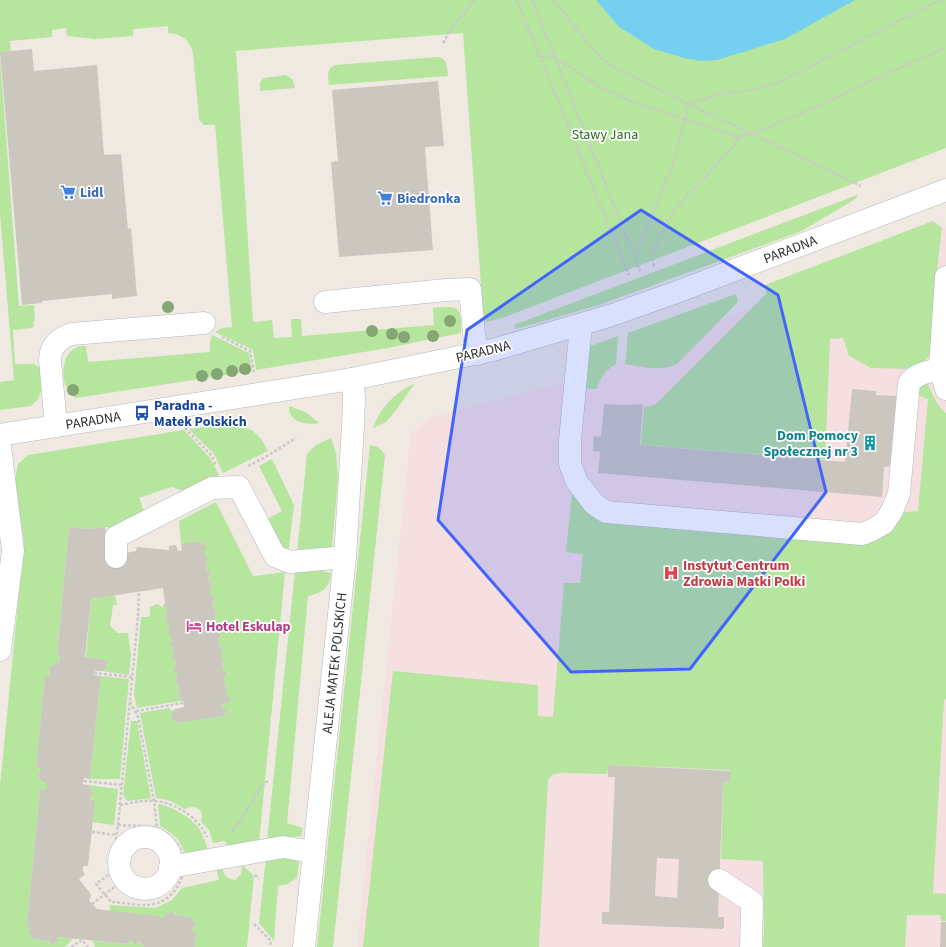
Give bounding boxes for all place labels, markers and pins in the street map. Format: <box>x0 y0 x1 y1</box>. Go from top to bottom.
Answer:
supermarket icon: Lidl <box>59 183 77 201</box>
place label: Lidl <box>80 183 103 203</box>
supermarket icon: Biedronka <box>376 189 394 207</box>
place label: Biedronka <box>397 189 461 209</box>
place label: Paradna - Matek Polskich <box>154 396 247 432</box>
bus stop icon: Paradna - Matek Polskich <box>133 404 151 422</box>
place label: Dom Pomocy Społecznej nr 3 <box>763 426 859 462</box>
building icon: Dom Pomocy Społecznej nr 3 <box>861 434 879 452</box>
place label: Instytut Centrum Zdrowia Matki Polki <box>683 556 805 592</box>
hospital icon: Instytut Centrum Zdrowia Matki Polki <box>662 564 680 582</box>
hotel icon: Hotel Eskulap <box>185 617 203 635</box>
place label: Hotel Eskulap <box>206 617 291 637</box>

